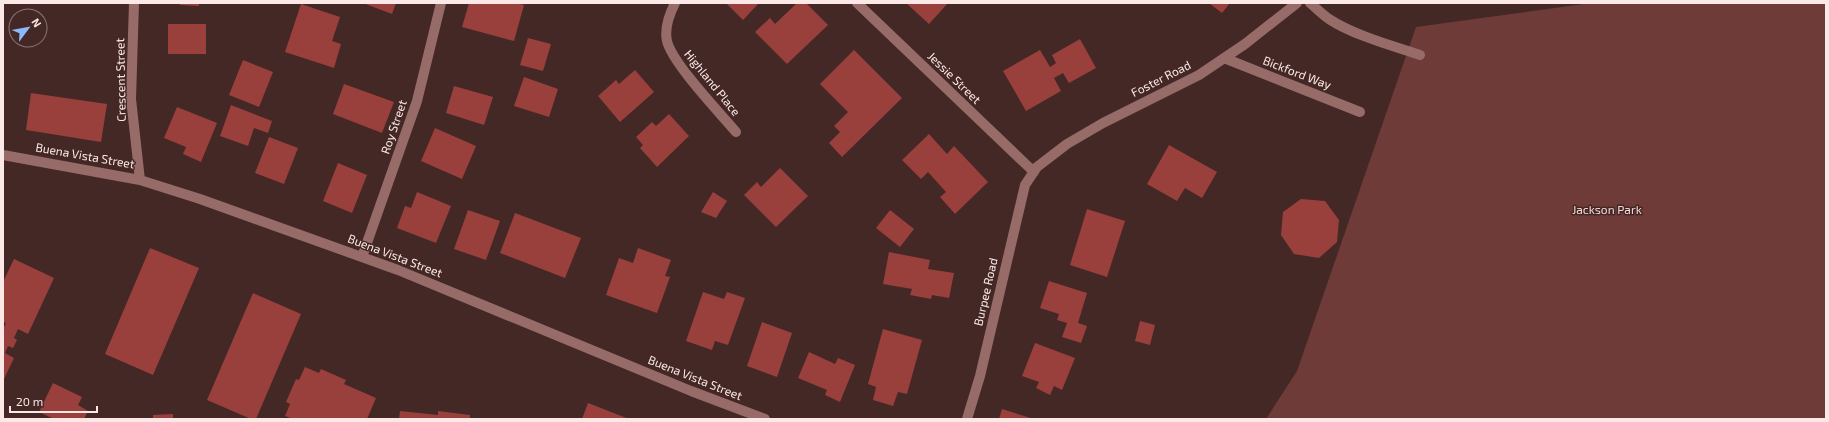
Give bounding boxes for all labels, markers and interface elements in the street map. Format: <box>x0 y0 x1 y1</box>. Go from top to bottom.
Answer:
north arrow <box>8 8 48 48</box>
text: N <box>29 16 45 29</box>
street label: Crescent Street <box>112 38 128 122</box>
street label: Highland Place <box>682 47 744 118</box>
street label: Jessie Street <box>925 49 984 106</box>
street label: Bickford Way <box>1261 53 1334 92</box>
street label: Foster Road <box>1128 57 1193 99</box>
street label: Roy Street <box>377 97 409 156</box>
street label: Buena Vista Street <box>35 139 136 171</box>
park label: Jackson Park <box>1572 202 1642 216</box>
street label: Buena Vista Street <box>346 231 445 280</box>
street label: Burpee Road <box>970 256 1000 327</box>
street label: Buena Vista Street <box>646 352 745 402</box>
scale bar <box>10 388 97 414</box>
text: 20 m <box>16 394 43 408</box>

